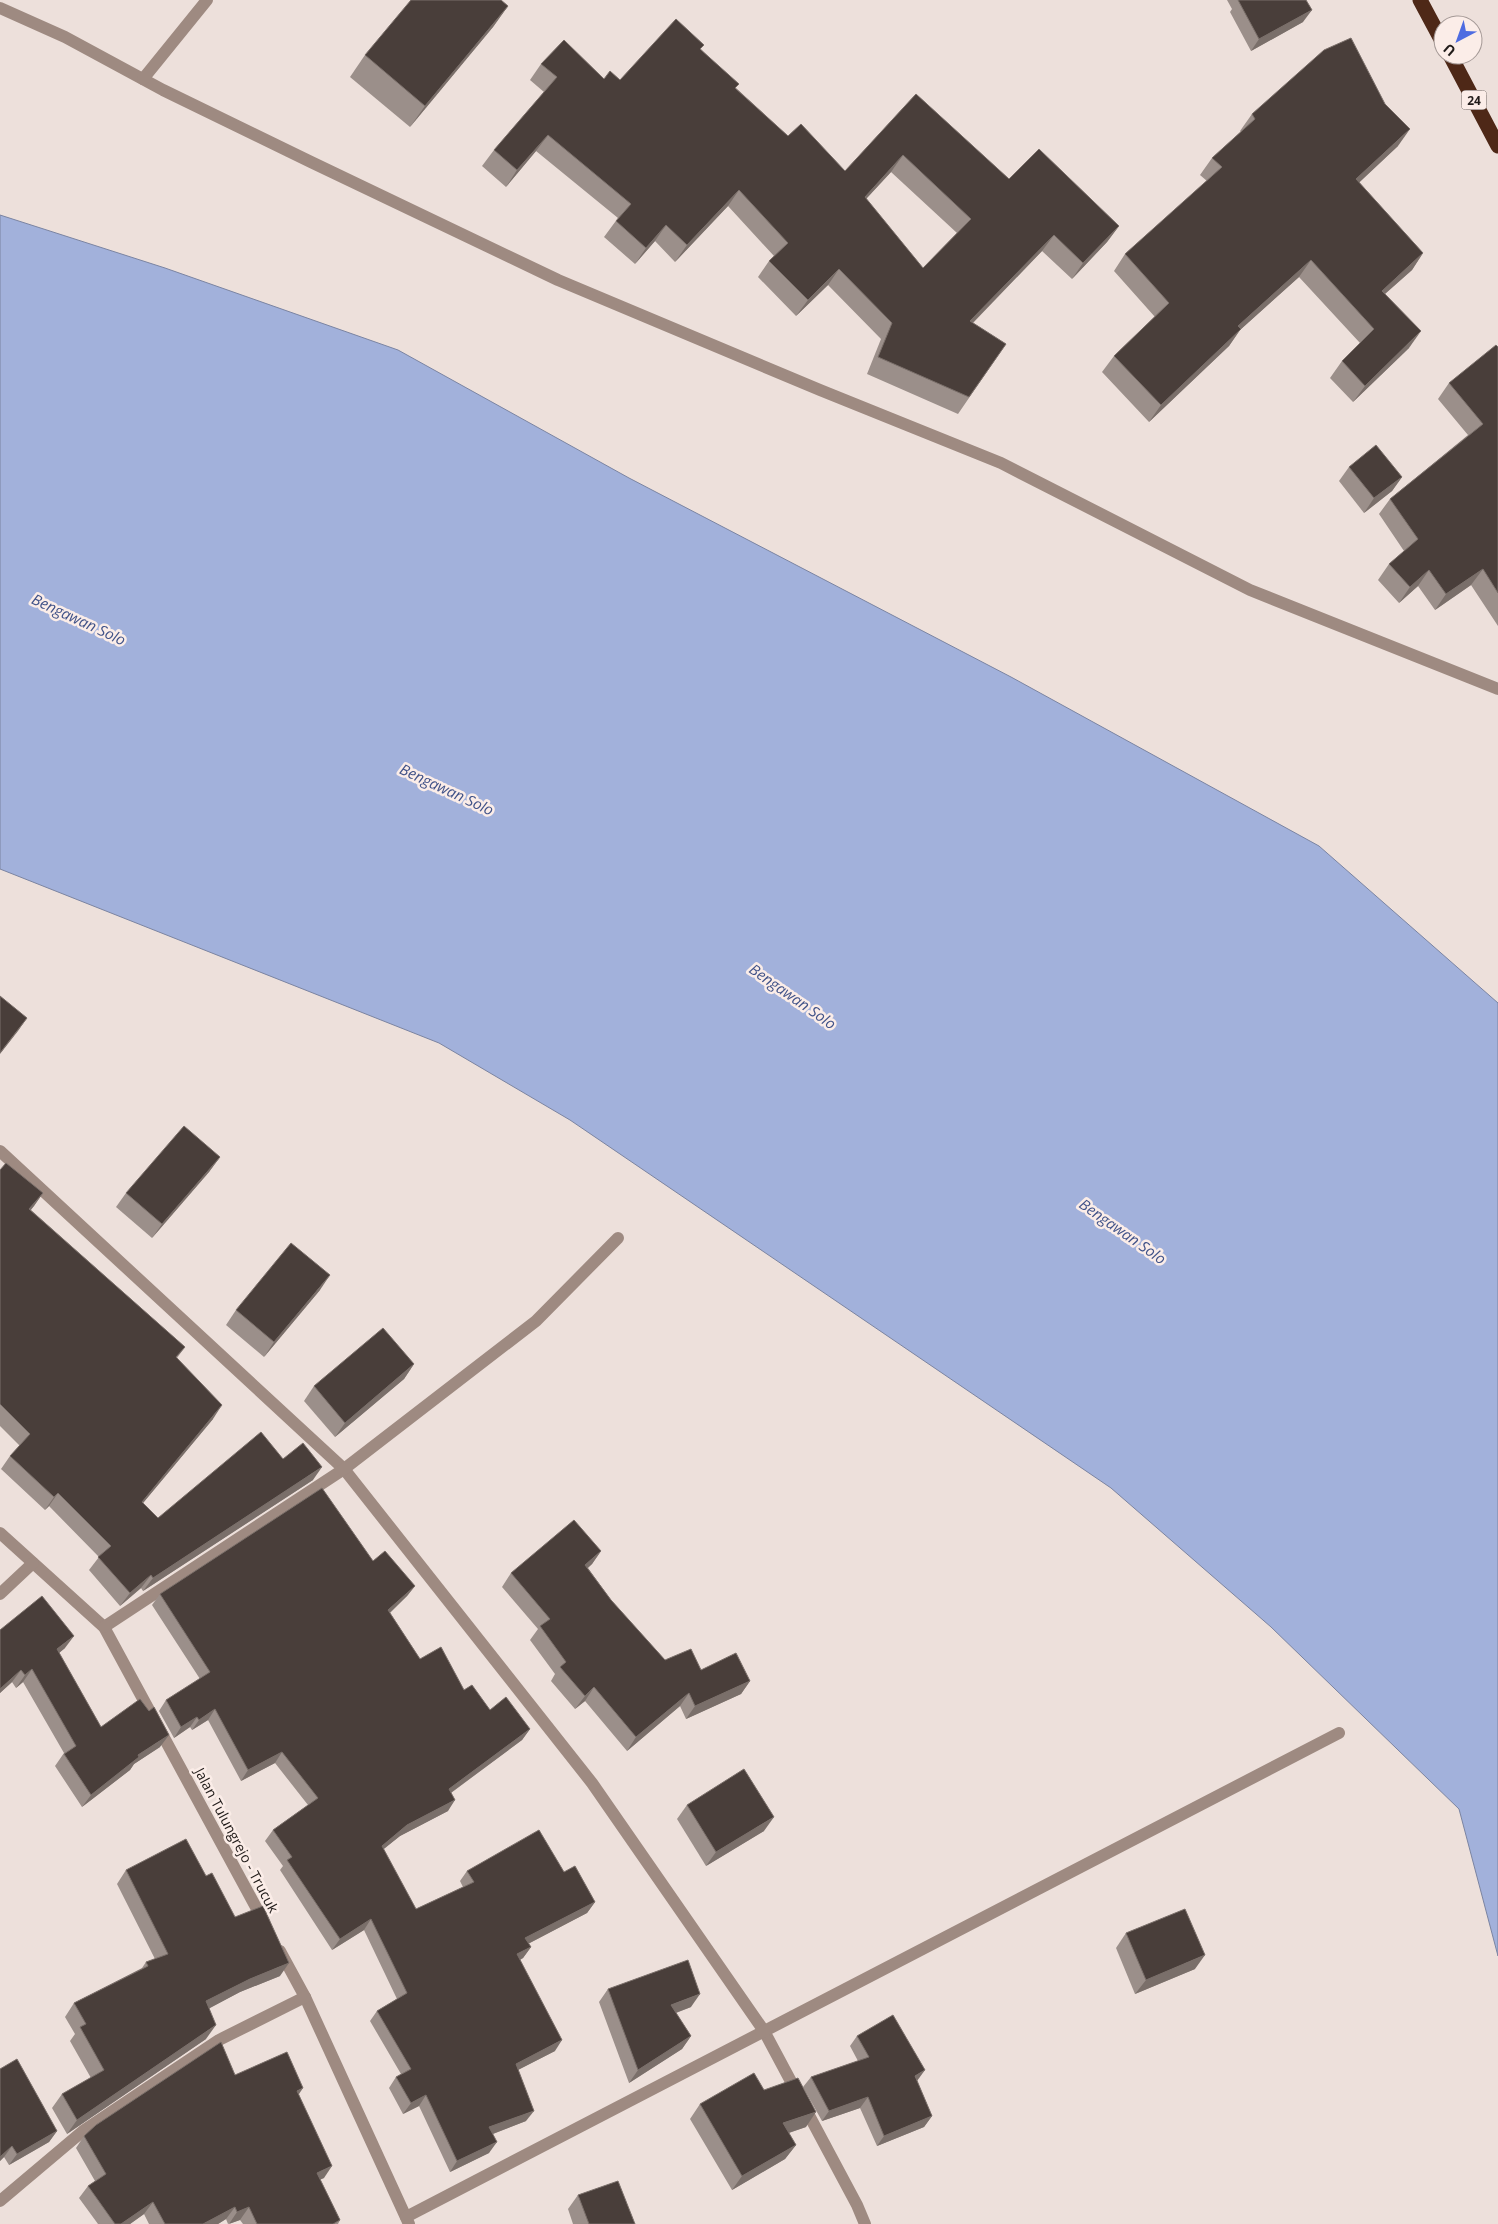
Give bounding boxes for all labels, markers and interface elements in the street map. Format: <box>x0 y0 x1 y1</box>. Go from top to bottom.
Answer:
north arrow <box>1433 15 1483 65</box>
text: U <box>1439 40 1459 61</box>
road number: 24 <box>1462 90 1486 110</box>
water label: Bengawan Solo <box>29 589 129 649</box>
water label: Bengawan Solo <box>397 759 497 819</box>
water label: Bengawan Solo <box>746 959 840 1033</box>
water label: Bengawan Solo <box>1076 1194 1170 1268</box>
street label: Jalan Tulungrejo - Trucuk <box>190 1762 284 1916</box>

